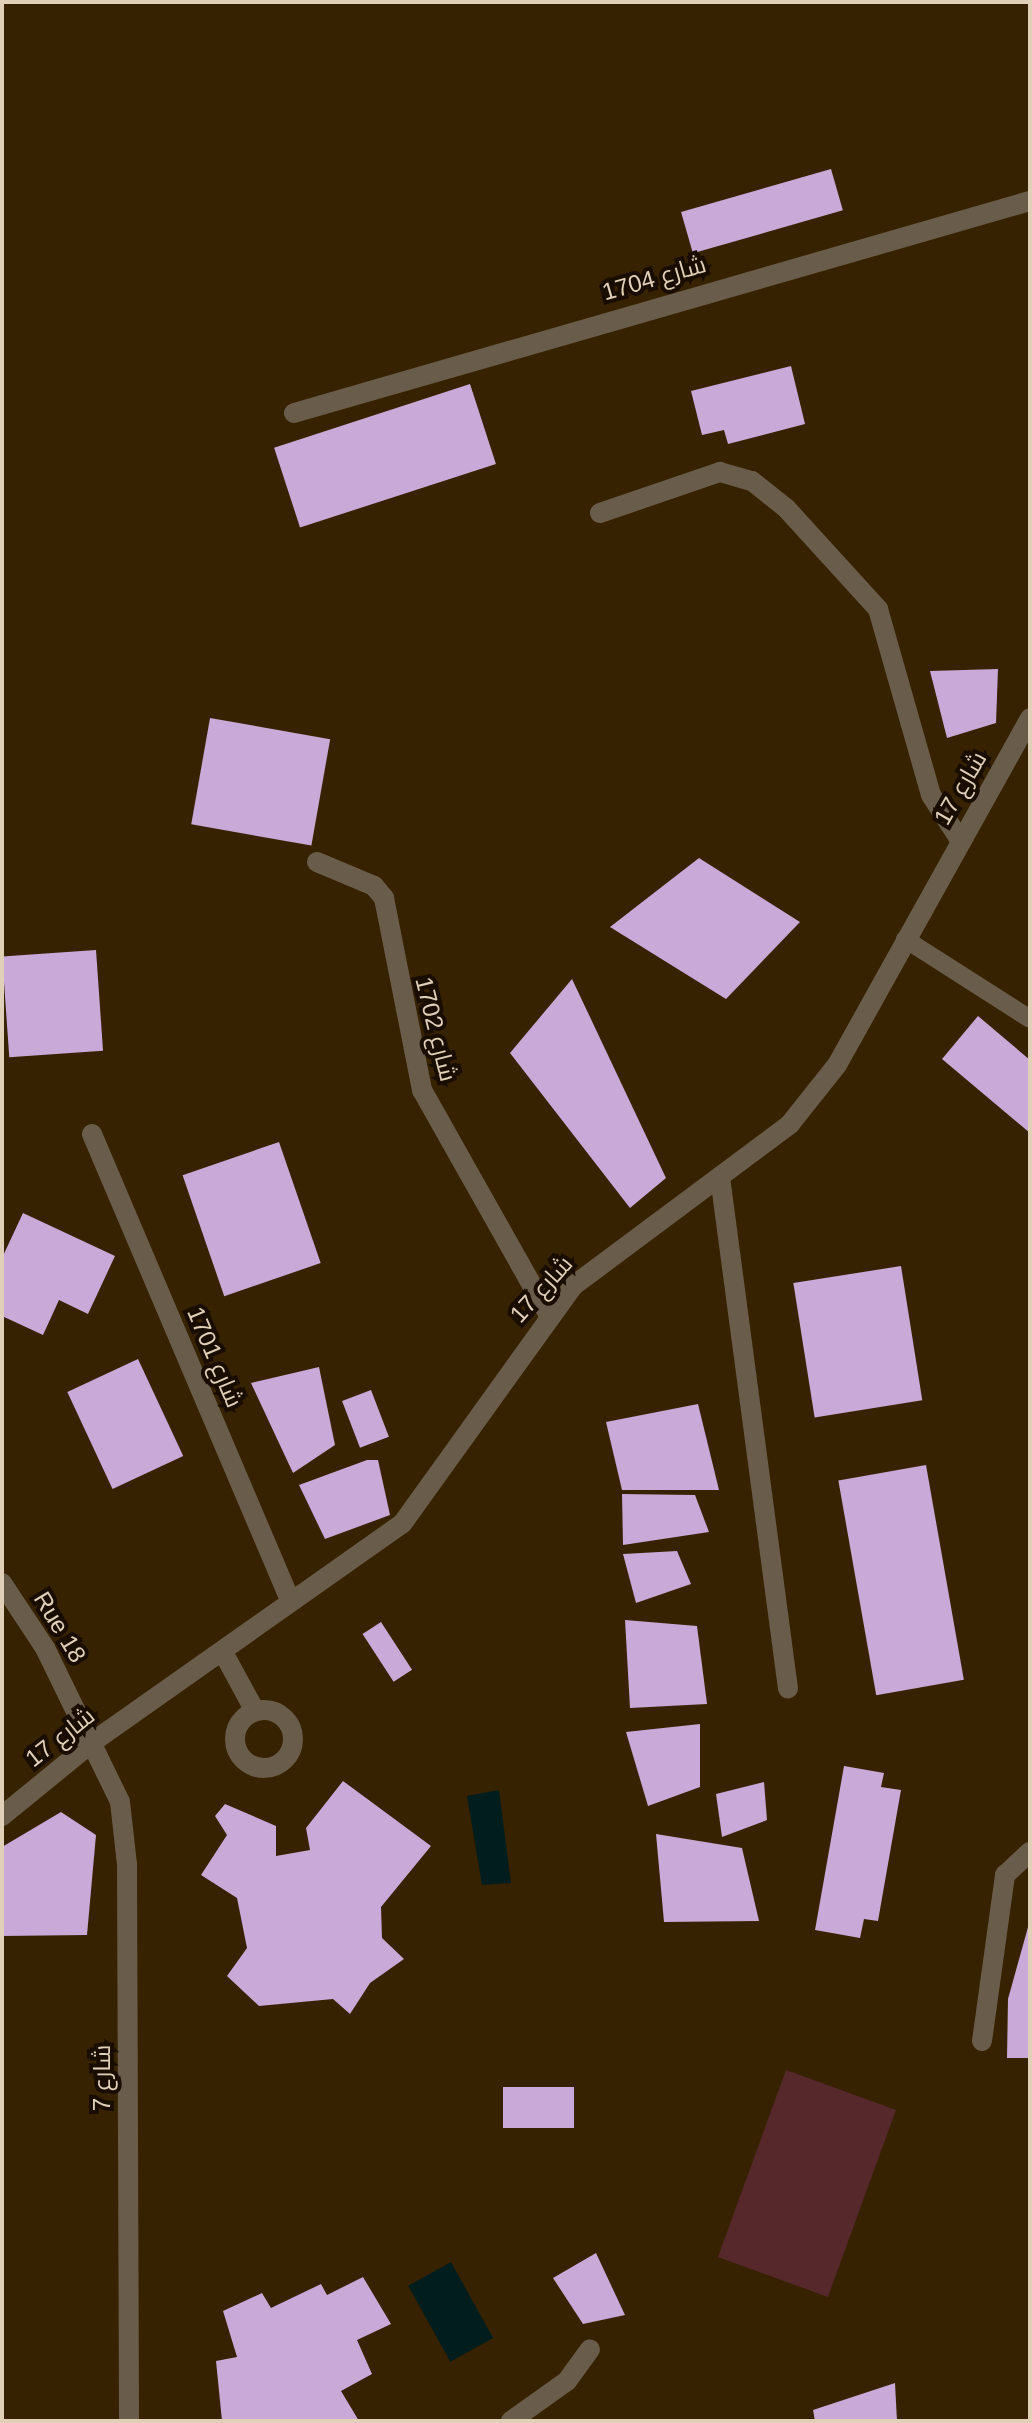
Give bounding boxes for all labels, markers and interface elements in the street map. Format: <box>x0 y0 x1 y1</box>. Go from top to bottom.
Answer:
street label: شارع 1704 <box>599 249 709 307</box>
street label: شارع 17 <box>928 746 992 830</box>
street label: شارع 1702 <box>409 974 463 1084</box>
street label: شارع 17 <box>504 1250 578 1328</box>
street label: شارع 1701 <box>181 1302 249 1412</box>
street label: Rue 18 <box>28 1586 92 1668</box>
street label: شارع 17 <box>20 1701 100 1773</box>
street label: شارع 7 <box>88 2045 116 2111</box>

